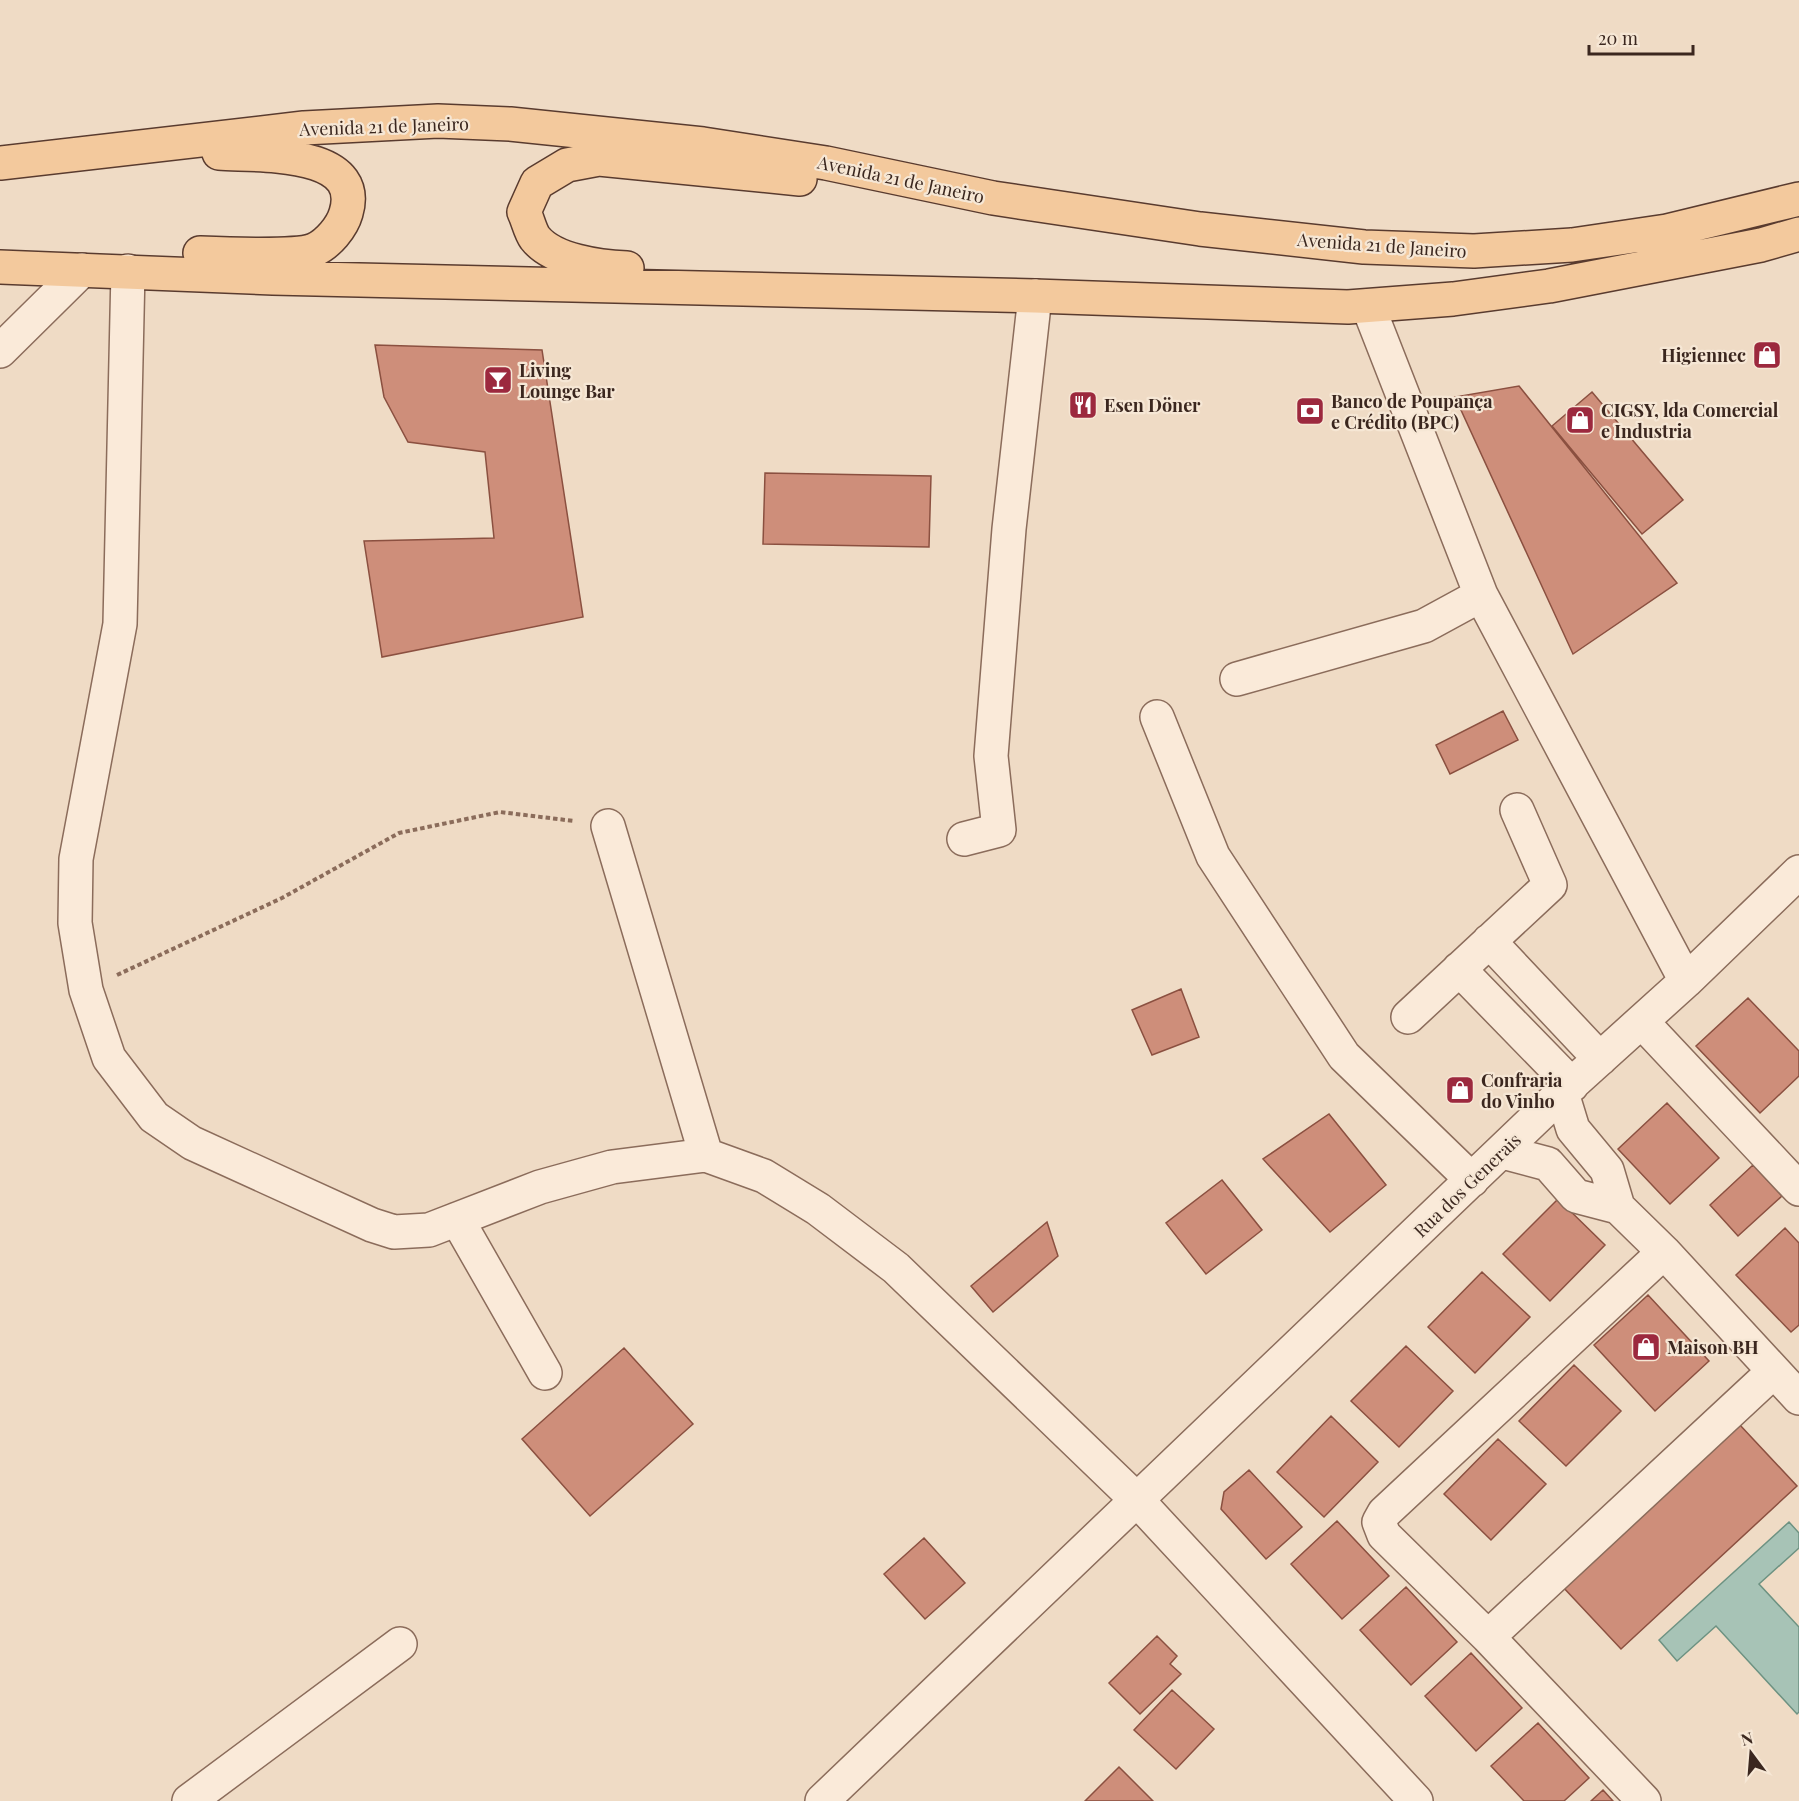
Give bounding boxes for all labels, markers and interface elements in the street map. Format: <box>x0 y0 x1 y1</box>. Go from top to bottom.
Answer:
scale bar <box>1589 18 1692 56</box>
text: 20 m <box>1598 26 1638 50</box>
street label: Avenida 21 de Janeiro <box>298 111 469 141</box>
street label: Avenida 21 de Janeiro <box>815 149 987 208</box>
street label: Avenida 21 de Janeiro <box>1296 227 1468 263</box>
shop icon: Higiennec <box>1751 339 1783 371</box>
place label: Higiennec <box>1661 343 1746 367</box>
place label: Living Lounge Bar <box>519 358 615 403</box>
bar icon: Living Lounge Bar <box>482 364 514 396</box>
restaurant icon: Esen Döner <box>1067 389 1099 421</box>
place label: Banco de Poupança e Crédito (BPC) <box>1331 389 1493 434</box>
place label: Esen Döner <box>1104 393 1201 417</box>
bank icon: Banco de Poupança e Crédito (BPC) <box>1294 395 1326 427</box>
place label: CIGSY, lda Comercial e Industria <box>1601 398 1779 443</box>
shop icon: CIGSY, lda Comercial e Industria <box>1564 404 1596 436</box>
place label: Confraria do Vinho <box>1481 1068 1563 1113</box>
shop icon: Confraria do Vinho <box>1444 1074 1476 1106</box>
street label: Rua dos Generais <box>1408 1128 1526 1242</box>
shop icon: Maison BH <box>1630 1331 1662 1363</box>
place label: Maison BH <box>1667 1335 1759 1359</box>
north arrow <box>1721 1723 1781 1783</box>
text: N <box>1738 1726 1756 1750</box>

